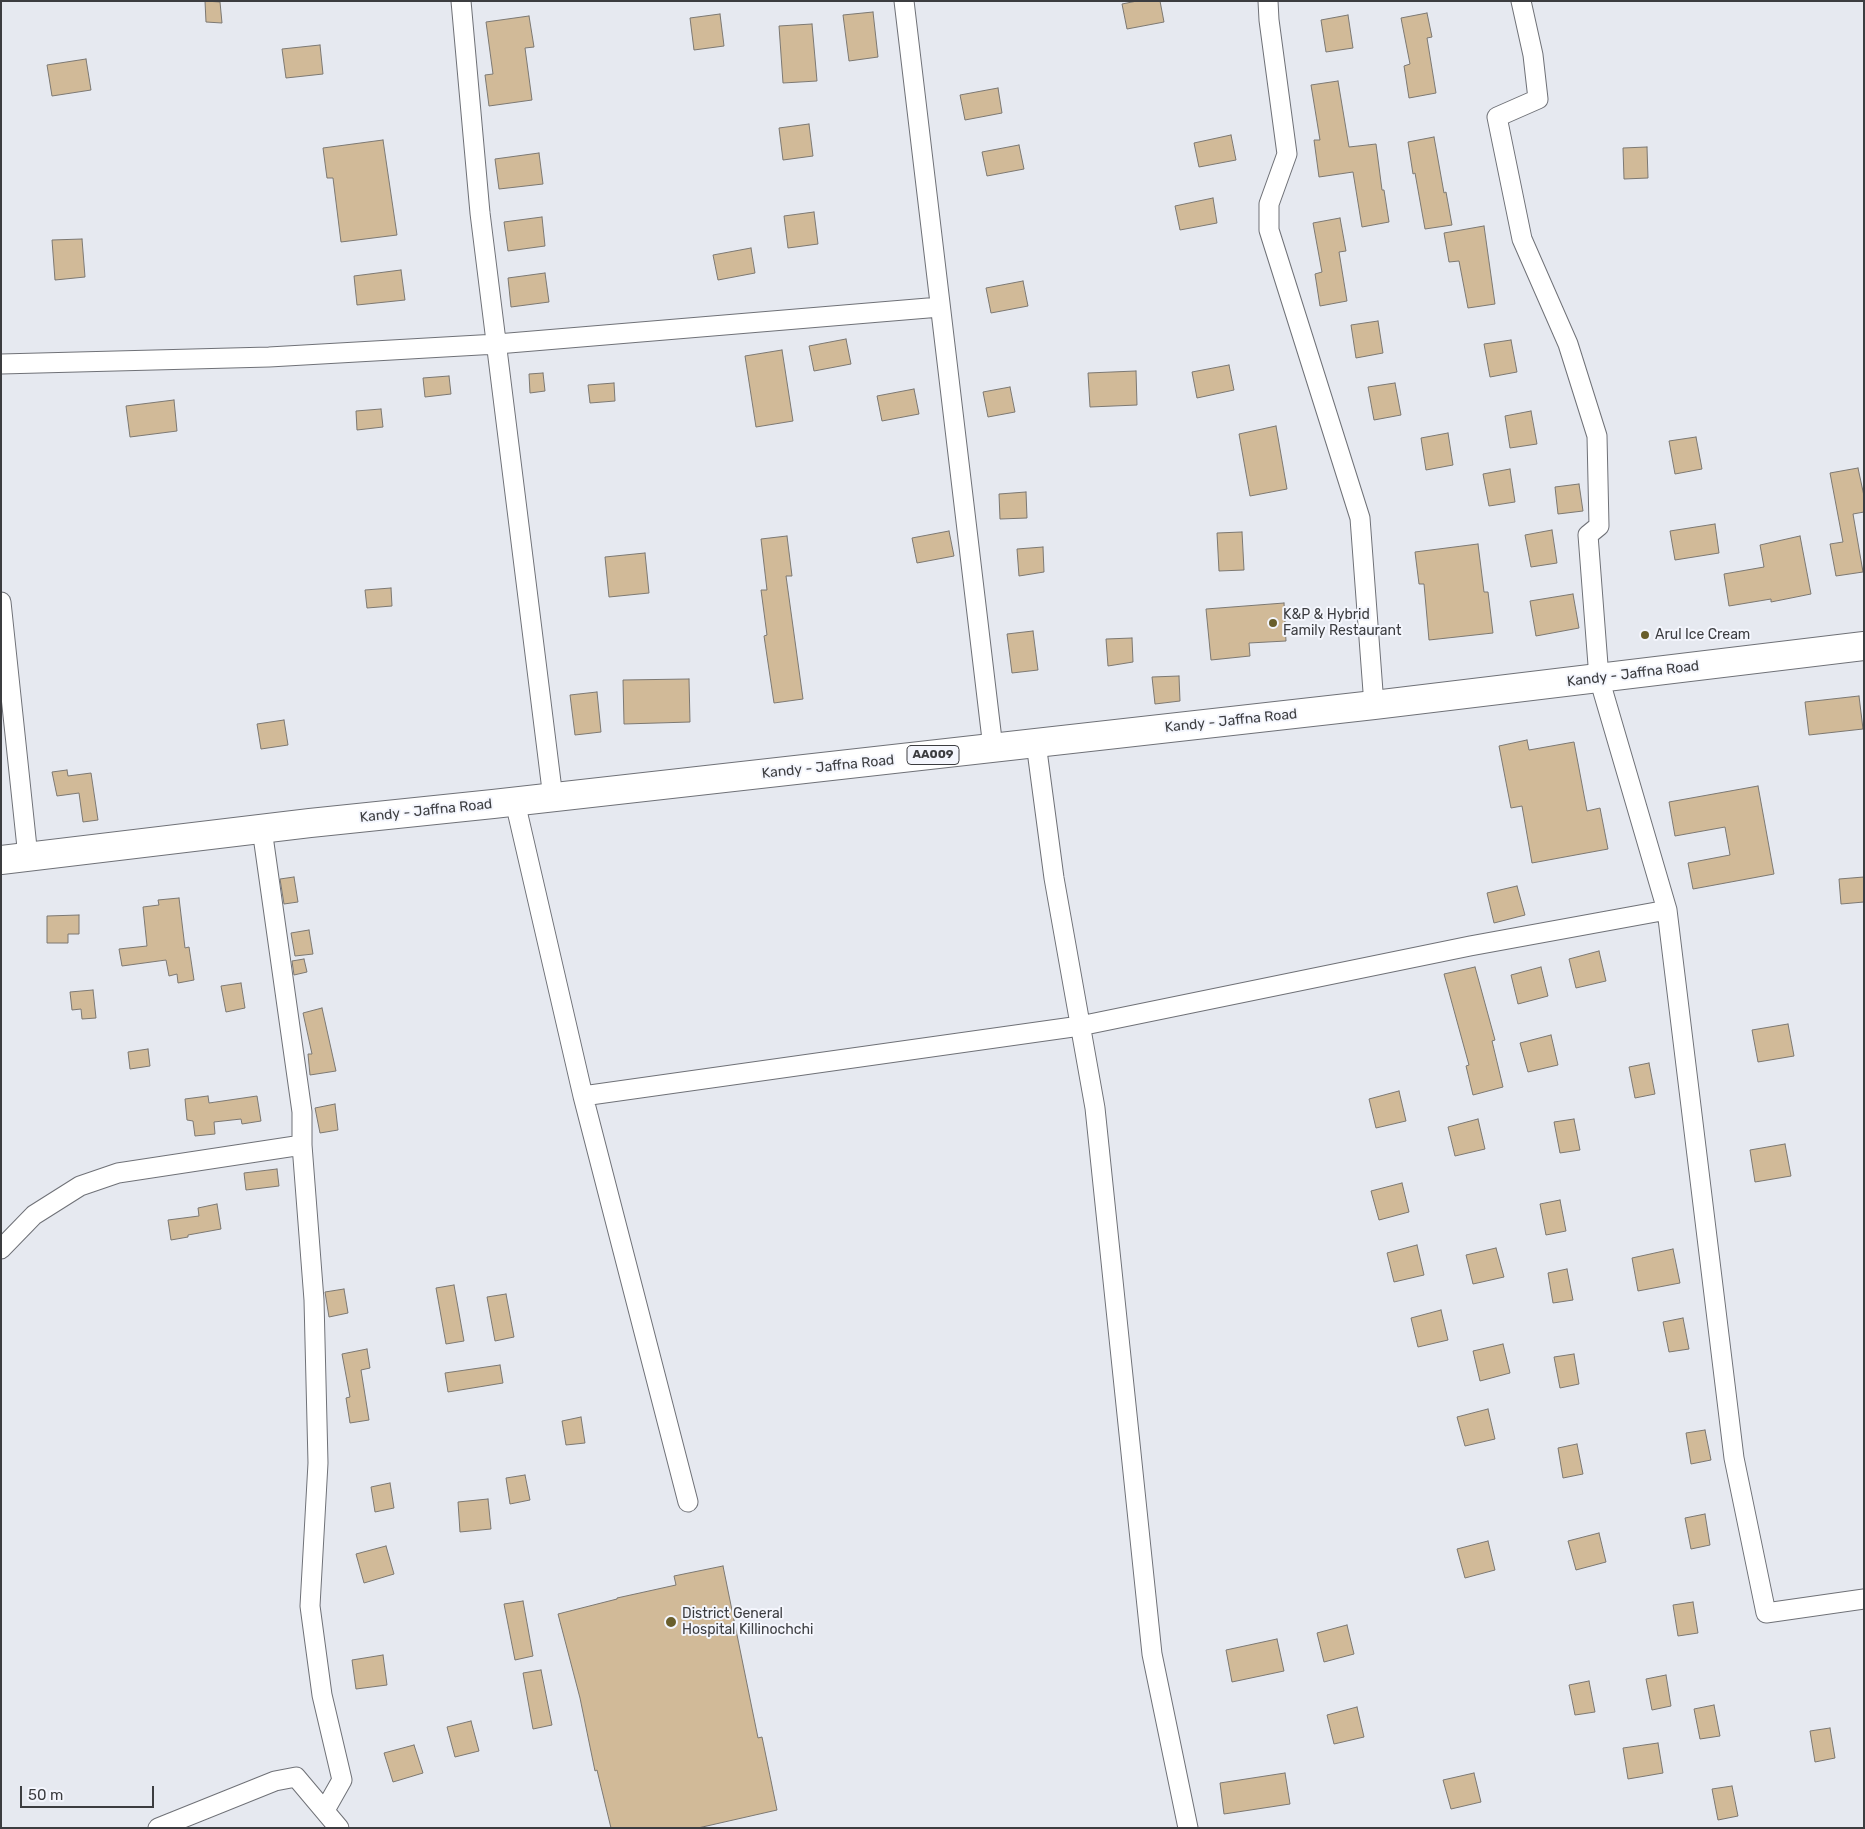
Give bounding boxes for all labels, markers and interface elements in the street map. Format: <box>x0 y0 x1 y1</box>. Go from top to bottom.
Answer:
place label: K&P & Hybrid Family Restaurant <box>1283 607 1401 640</box>
marker: K&P & Hybrid Family Restaurant <box>1267 617 1279 629</box>
place label: Arul Ice Cream <box>1655 627 1750 643</box>
marker: Arul Ice Cream <box>1639 629 1651 641</box>
street label: Kandy - Jaffna Road <box>1566 658 1700 690</box>
street label: Kandy - Jaffna Road <box>1164 706 1298 736</box>
road number: AA009 <box>907 746 959 764</box>
street label: Kandy - Jaffna Road <box>761 752 895 782</box>
street label: Kandy - Jaffna Road <box>359 796 493 826</box>
place label: District General Hospital Killinochchi <box>682 1606 813 1638</box>
marker: District General Hospital Killinochchi <box>664 1615 678 1629</box>
scale bar <box>22 1776 156 1808</box>
text: 50 m <box>28 1786 63 1804</box>

